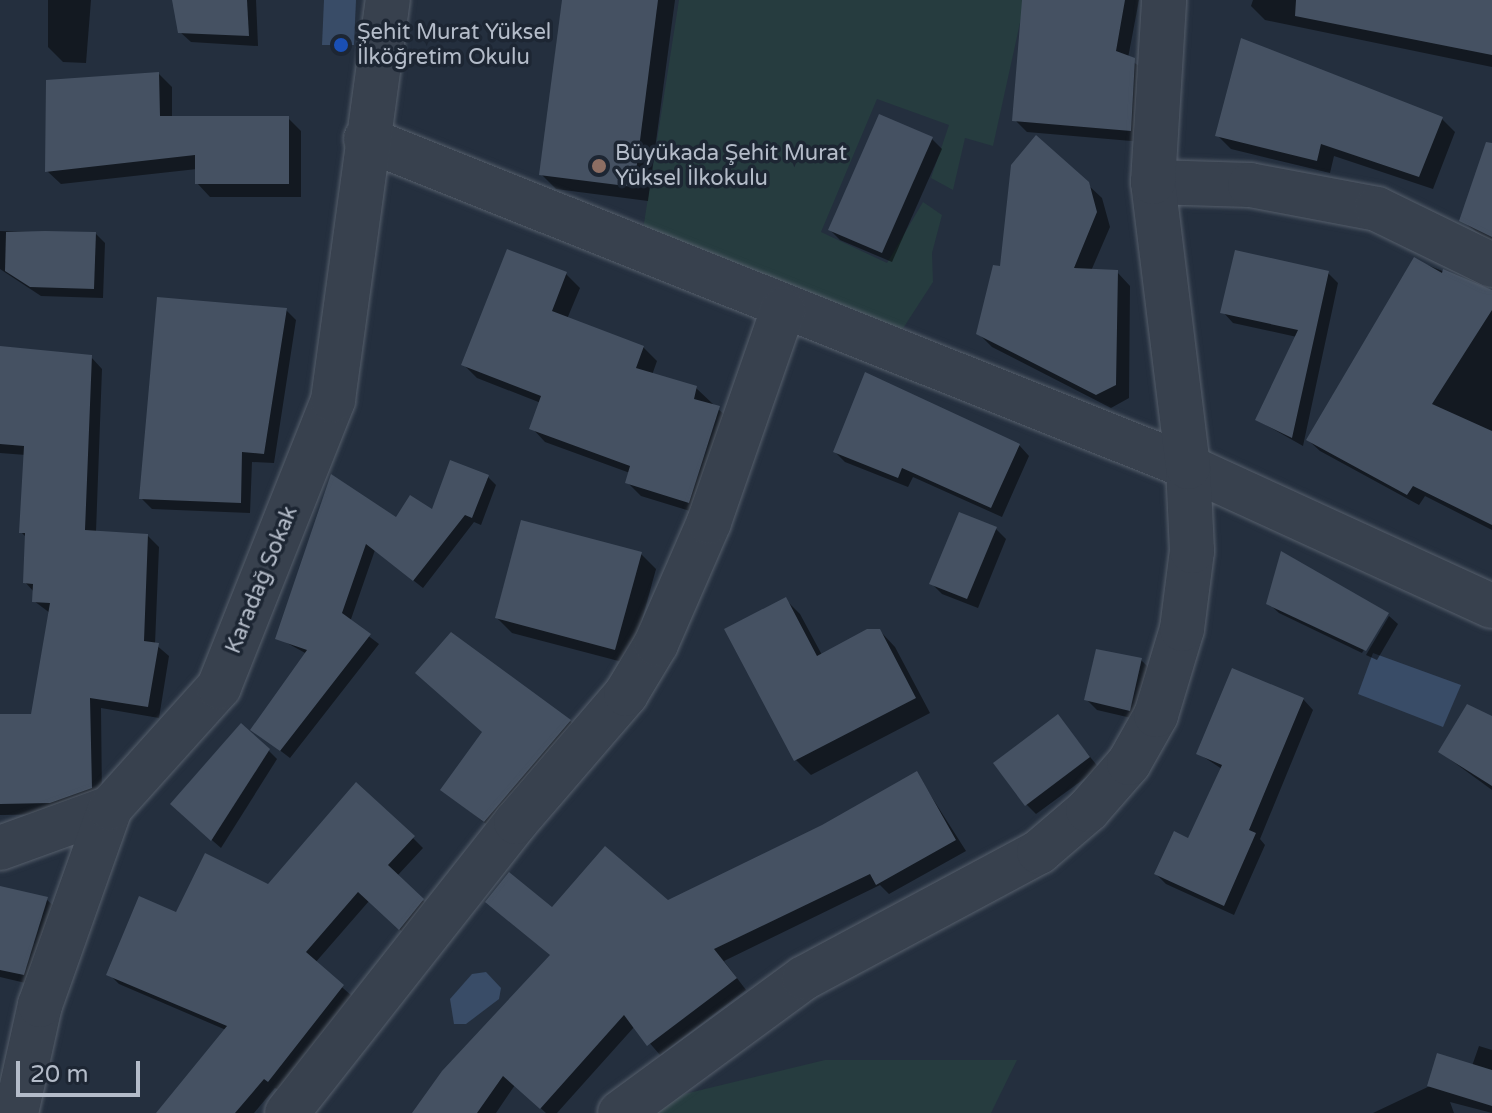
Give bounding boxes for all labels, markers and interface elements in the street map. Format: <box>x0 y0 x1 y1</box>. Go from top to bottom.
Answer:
place label: Şehit Murat Yüksel İlköğretim Okulu <box>357 19 551 70</box>
marker: Şehit Murat Yüksel İlköğretim Okulu <box>332 36 350 54</box>
place label: Büyükada Şehit Murat Yüksel İlkokulu <box>615 140 847 192</box>
marker: Büyükada Şehit Murat Yüksel İlkokulu <box>590 157 608 175</box>
street label: Karadağ Sokak <box>220 502 304 658</box>
scale bar <box>20 1045 144 1095</box>
text: 20 m <box>30 1060 88 1089</box>

